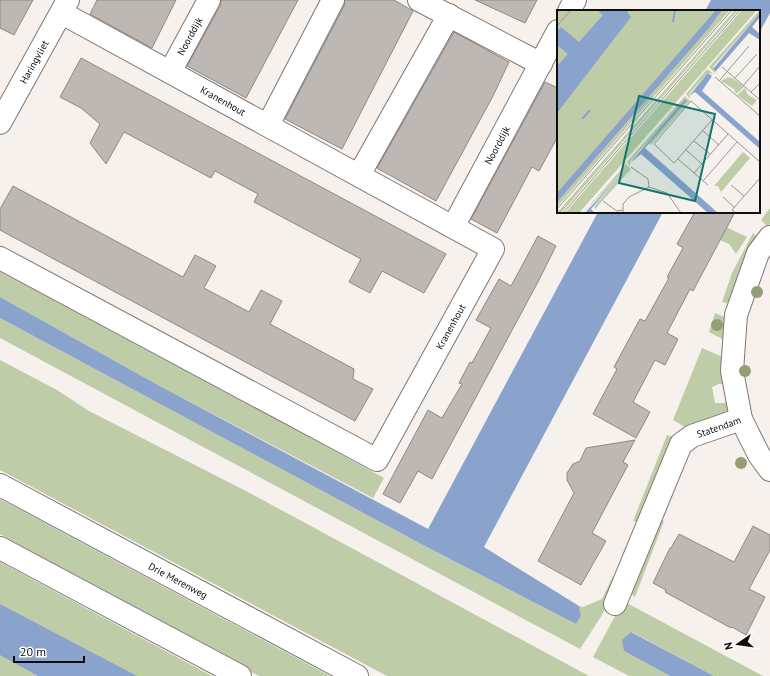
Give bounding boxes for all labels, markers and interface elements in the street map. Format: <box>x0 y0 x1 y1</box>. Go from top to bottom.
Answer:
inset map <box>557 10 760 213</box>
street label: Noorddijk <box>174 14 205 57</box>
street label: Haringvliet <box>17 37 51 86</box>
street label: Kranenhout <box>198 83 248 119</box>
street label: Noorddijk <box>481 123 513 167</box>
street label: Kranenhout <box>433 301 468 352</box>
street label: Statendam <box>695 413 743 440</box>
street label: Drie Merenweg <box>146 559 210 601</box>
north arrow <box>718 624 758 664</box>
scale bar <box>14 638 84 664</box>
text: N <box>721 641 736 651</box>
text: 20 m <box>20 644 46 659</box>

